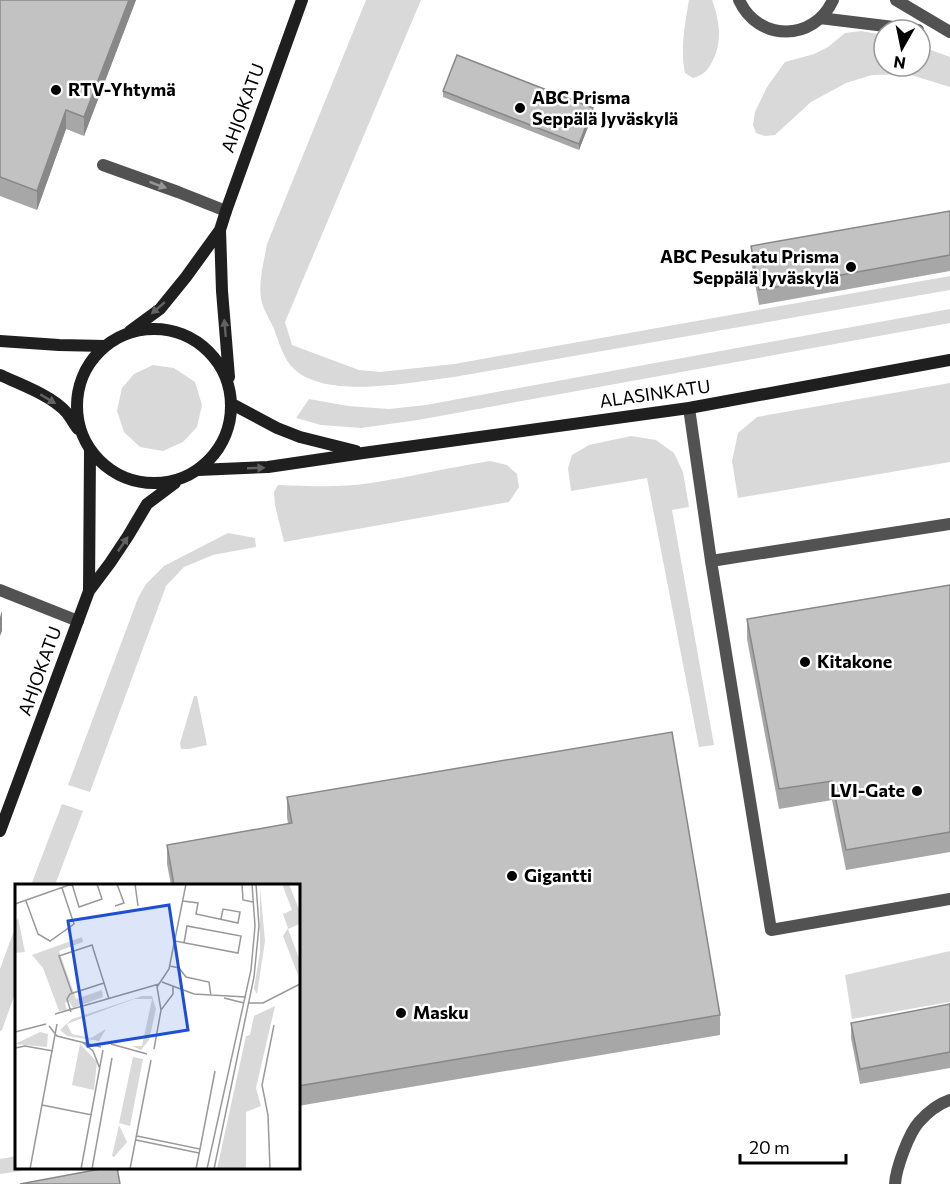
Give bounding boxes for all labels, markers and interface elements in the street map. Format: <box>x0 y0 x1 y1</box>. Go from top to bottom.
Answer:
north arrow <box>872 18 932 78</box>
text: N <box>892 53 907 74</box>
street label: AHJOKATU <box>216 60 268 155</box>
place label: RTV-Yhtymä <box>68 78 176 100</box>
marker: RTV-Yhtymä <box>49 83 63 97</box>
place label: ABC Prisma Seppälä Jyväskylä <box>532 86 678 129</box>
marker: ABC Prisma Seppälä Jyväskylä <box>513 101 527 115</box>
one-way arrow <box>149 181 167 190</box>
place label: ABC Pesukatu Prisma Seppälä Jyväskylä <box>660 245 839 288</box>
marker: ABC Pesukatu Prisma Seppälä Jyväskylä <box>844 260 858 274</box>
one-way arrow <box>151 301 166 314</box>
one-way arrow <box>220 318 230 337</box>
street label: ALASINKATU <box>598 374 712 412</box>
one-way arrow <box>40 393 56 404</box>
one-way arrow <box>247 463 266 473</box>
one-way arrow <box>117 536 129 552</box>
street label: AHJOKATU <box>13 623 65 718</box>
place label: Kitakone <box>817 650 892 672</box>
marker: Kitakone <box>798 655 812 669</box>
place label: LVI-Gate <box>830 779 905 801</box>
marker: LVI-Gate <box>910 784 924 798</box>
place label: Gigantti <box>524 864 592 886</box>
marker: Gigantti <box>505 869 519 883</box>
inset map <box>15 884 300 1169</box>
place label: Masku <box>413 1001 469 1023</box>
marker: Masku <box>394 1006 408 1020</box>
scale bar <box>740 1127 846 1165</box>
text: 20 m <box>749 1136 790 1158</box>

